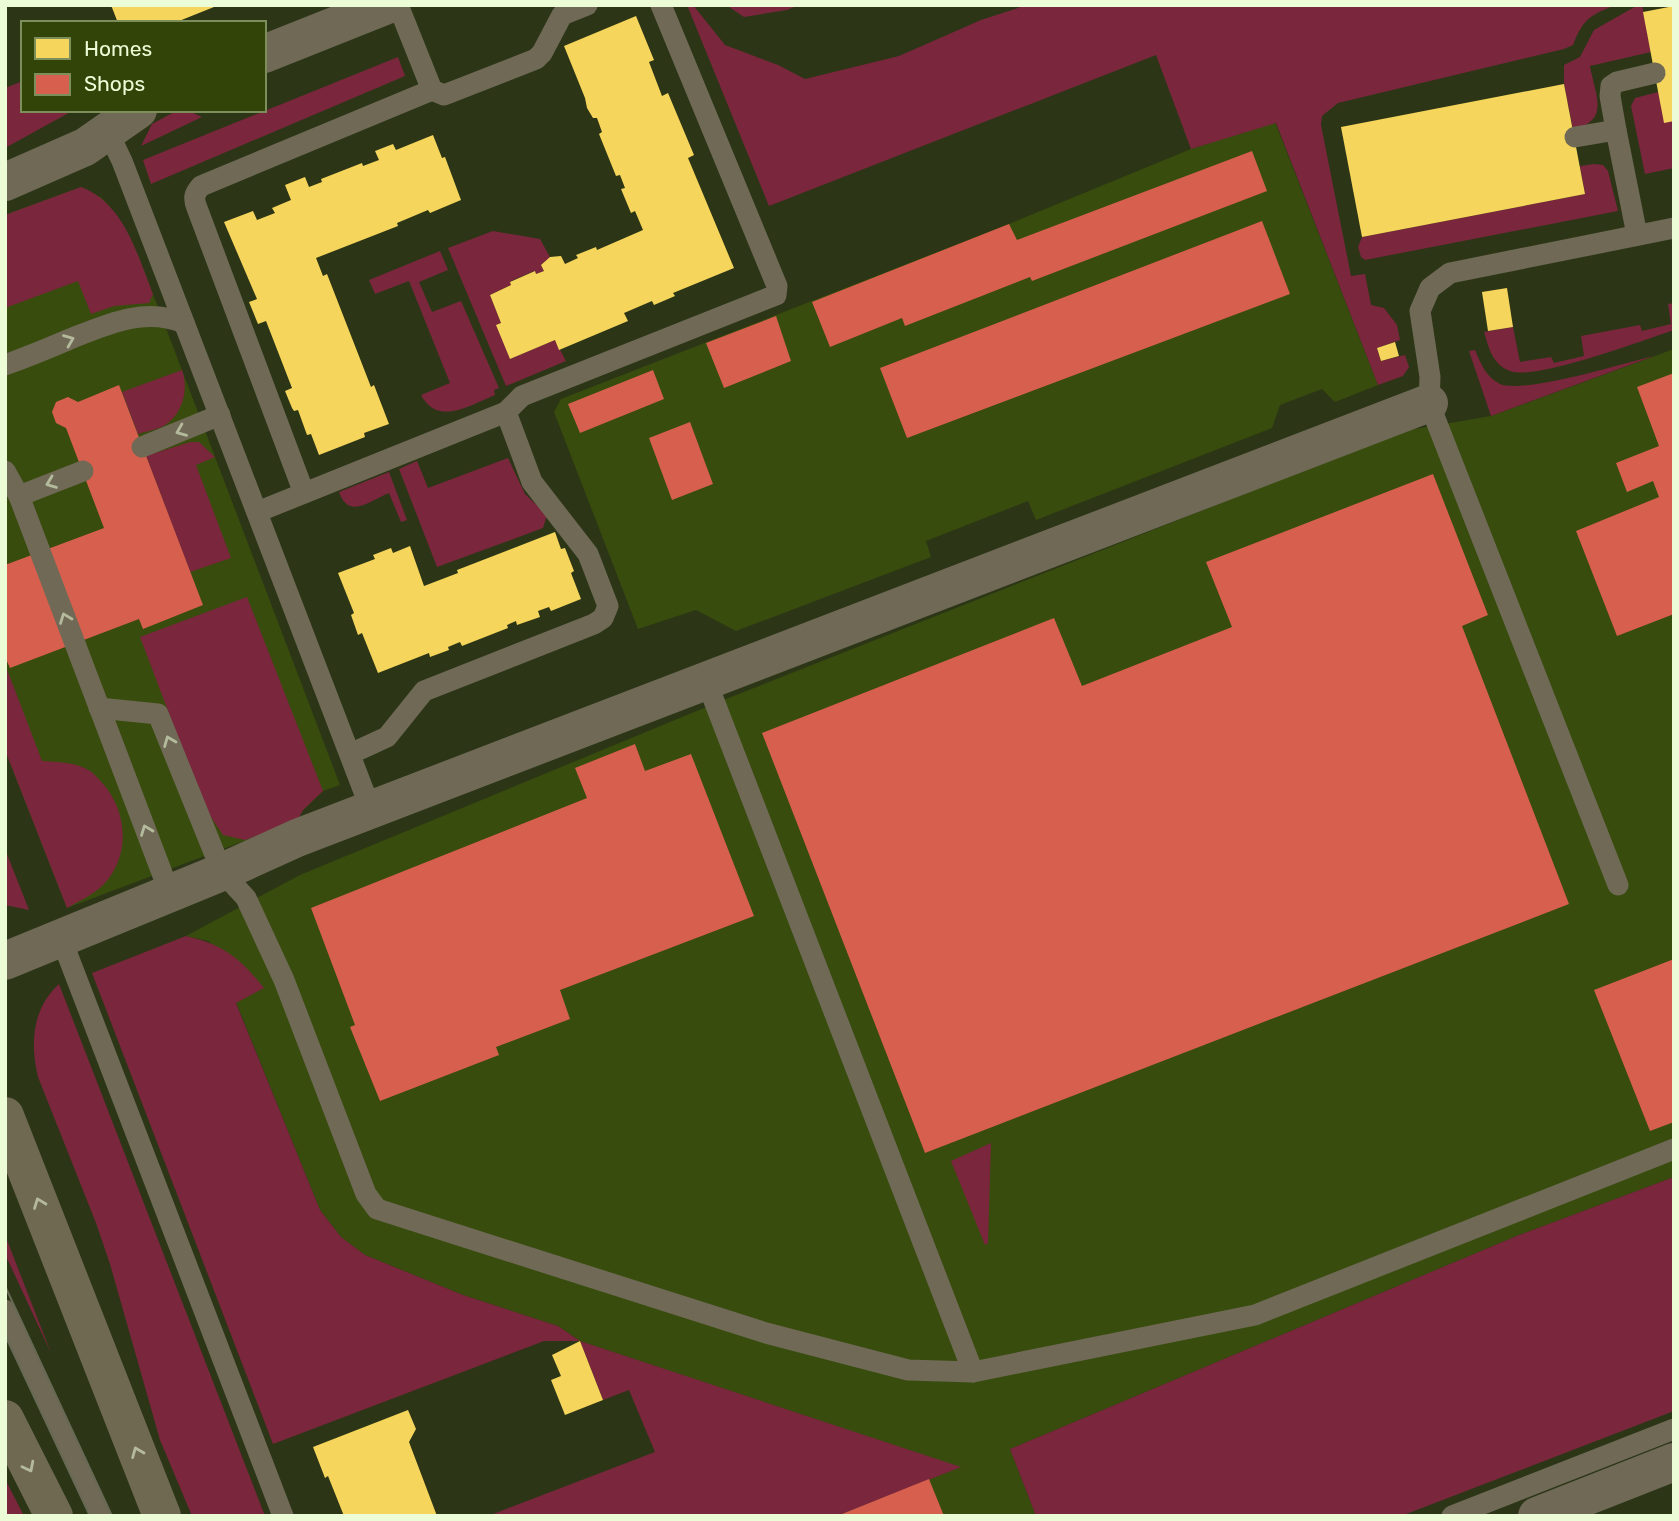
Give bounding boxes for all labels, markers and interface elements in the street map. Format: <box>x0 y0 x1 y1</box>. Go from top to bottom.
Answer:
legend <box>21 21 266 112</box>
text: Homes <box>84 36 152 61</box>
text: Shops <box>84 71 145 96</box>
one-way arrow <box>62 334 74 348</box>
one-way arrow <box>176 422 188 436</box>
one-way arrow <box>46 475 58 489</box>
one-way arrow <box>60 612 74 624</box>
one-way arrow <box>163 736 177 748</box>
one-way arrow <box>140 825 154 837</box>
one-way arrow <box>33 1197 47 1210</box>
one-way arrow <box>132 1447 146 1459</box>
one-way arrow <box>21 1460 35 1472</box>

